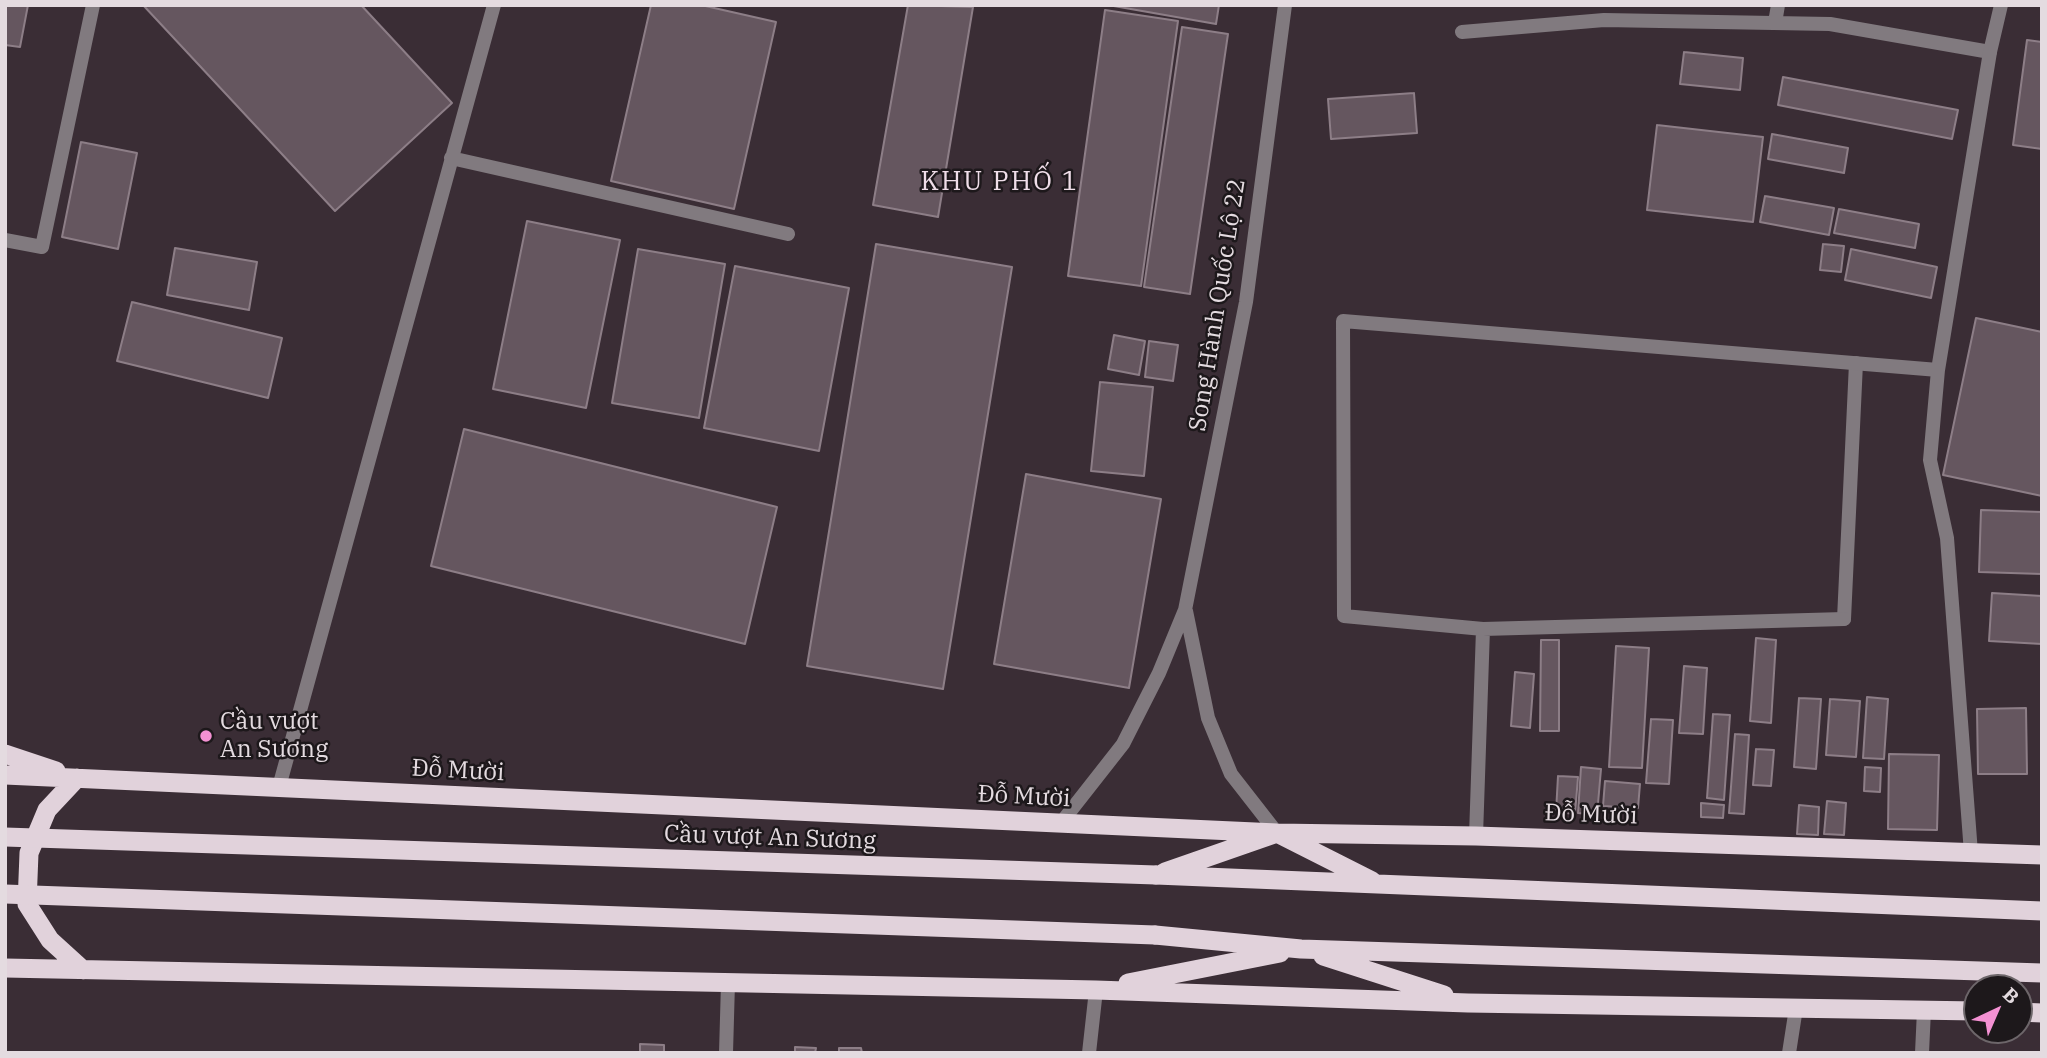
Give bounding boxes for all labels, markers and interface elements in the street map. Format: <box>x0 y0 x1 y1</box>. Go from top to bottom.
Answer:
district label: KHU PHỐ 1 <box>922 166 1078 198</box>
street label: Song Hành Quốc Lộ 22 <box>1184 177 1252 433</box>
place label: Cầu vượt An Sương <box>220 708 328 764</box>
marker: Cầu vượt An Sương <box>198 728 214 744</box>
street label: Đỗ Mười <box>411 754 505 788</box>
street label: Đỗ Mười <box>977 780 1071 814</box>
street label: Đỗ Mười <box>1544 799 1638 831</box>
street label: Cầu vượt An Sương <box>663 820 877 856</box>
north arrow <box>1963 974 2033 1044</box>
text: B <box>1998 982 2024 1009</box>

